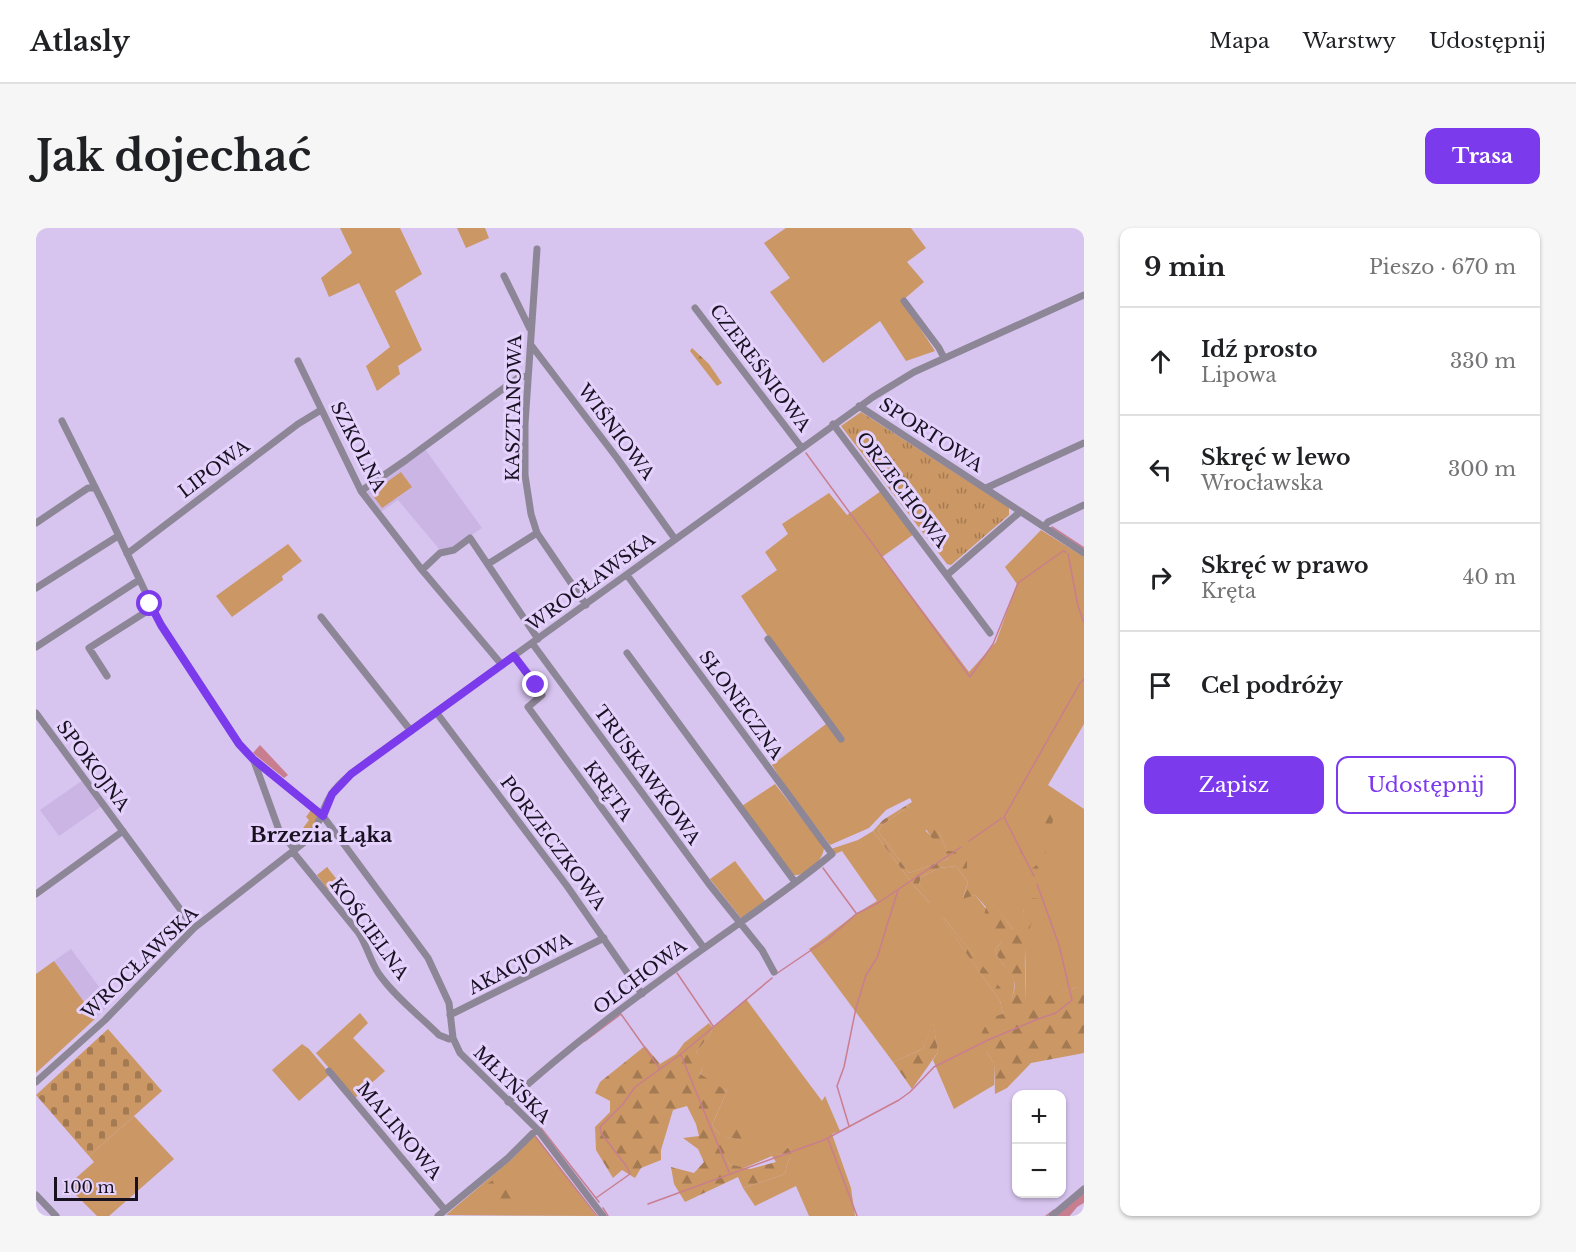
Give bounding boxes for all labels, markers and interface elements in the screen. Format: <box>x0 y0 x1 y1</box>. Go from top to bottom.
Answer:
text: Atlasly <box>30 24 130 59</box>
text: Mapa <box>1209 28 1270 54</box>
text: Warstwy <box>1303 28 1396 54</box>
text: Udostępnij <box>1429 28 1546 54</box>
button: Trasa <box>1425 128 1540 184</box>
text: Jak dojechać <box>36 130 311 182</box>
text: 9 min <box>1144 251 1225 283</box>
text: Pieszo · 670 m <box>1369 255 1516 279</box>
street label: CZEREŚNIOWA <box>705 299 817 437</box>
street label: KASZTANOWA <box>502 333 526 482</box>
text: Idź prosto <box>1201 336 1317 363</box>
icon: ahead <box>1144 345 1177 378</box>
text: 330 m <box>1450 349 1516 373</box>
text: Lipowa <box>1201 363 1277 387</box>
street label: WIŚNIOWA <box>572 378 661 485</box>
street label: SPORTOWA <box>875 393 988 477</box>
street label: SZKOLNA <box>326 398 391 497</box>
street label: ORZECHOWA <box>851 428 953 553</box>
street label: LIPOWA <box>174 435 255 503</box>
text: Skręć w lewo <box>1201 444 1350 471</box>
icon: left <box>1144 453 1177 486</box>
text: 300 m <box>1448 457 1516 481</box>
text: Wrocławska <box>1201 471 1323 495</box>
street label: WROCŁAWSKA <box>522 528 660 636</box>
text: Skręć w prawo <box>1201 552 1368 579</box>
icon: right <box>1144 561 1177 594</box>
text: 40 m <box>1463 565 1516 589</box>
text: Kręta <box>1201 579 1256 603</box>
route start <box>136 590 162 616</box>
street label: SŁONECZNA <box>694 646 788 765</box>
icon: arrive <box>1144 669 1177 702</box>
route end <box>522 671 548 697</box>
text: Cel podróży <box>1201 672 1343 699</box>
street label: TRUSKAWKOWA <box>589 701 706 850</box>
street label: SPOKOJNA <box>52 716 135 817</box>
button: Zapisz <box>1144 756 1324 814</box>
button: Udostępnij <box>1336 756 1516 814</box>
street label: KRĘTA <box>579 757 638 826</box>
street label: PORZECZKOWA <box>495 772 611 915</box>
district label: Brzezia Łąka <box>250 822 392 848</box>
street label: KOŚCIELNA <box>325 873 415 985</box>
street label: WROCŁAWSKA <box>77 901 203 1025</box>
street label: AKACJOWA <box>464 928 576 1000</box>
street label: OLCHOWA <box>589 934 692 1019</box>
street label: MŁYŃSKA <box>469 1041 557 1129</box>
street label: MALINOWA <box>352 1078 447 1185</box>
map controls <box>1012 1090 1066 1198</box>
button: + <box>1012 1090 1066 1144</box>
button: − <box>1012 1144 1066 1198</box>
scale bar <box>54 1174 138 1202</box>
text: 100 m <box>63 1177 115 1197</box>

